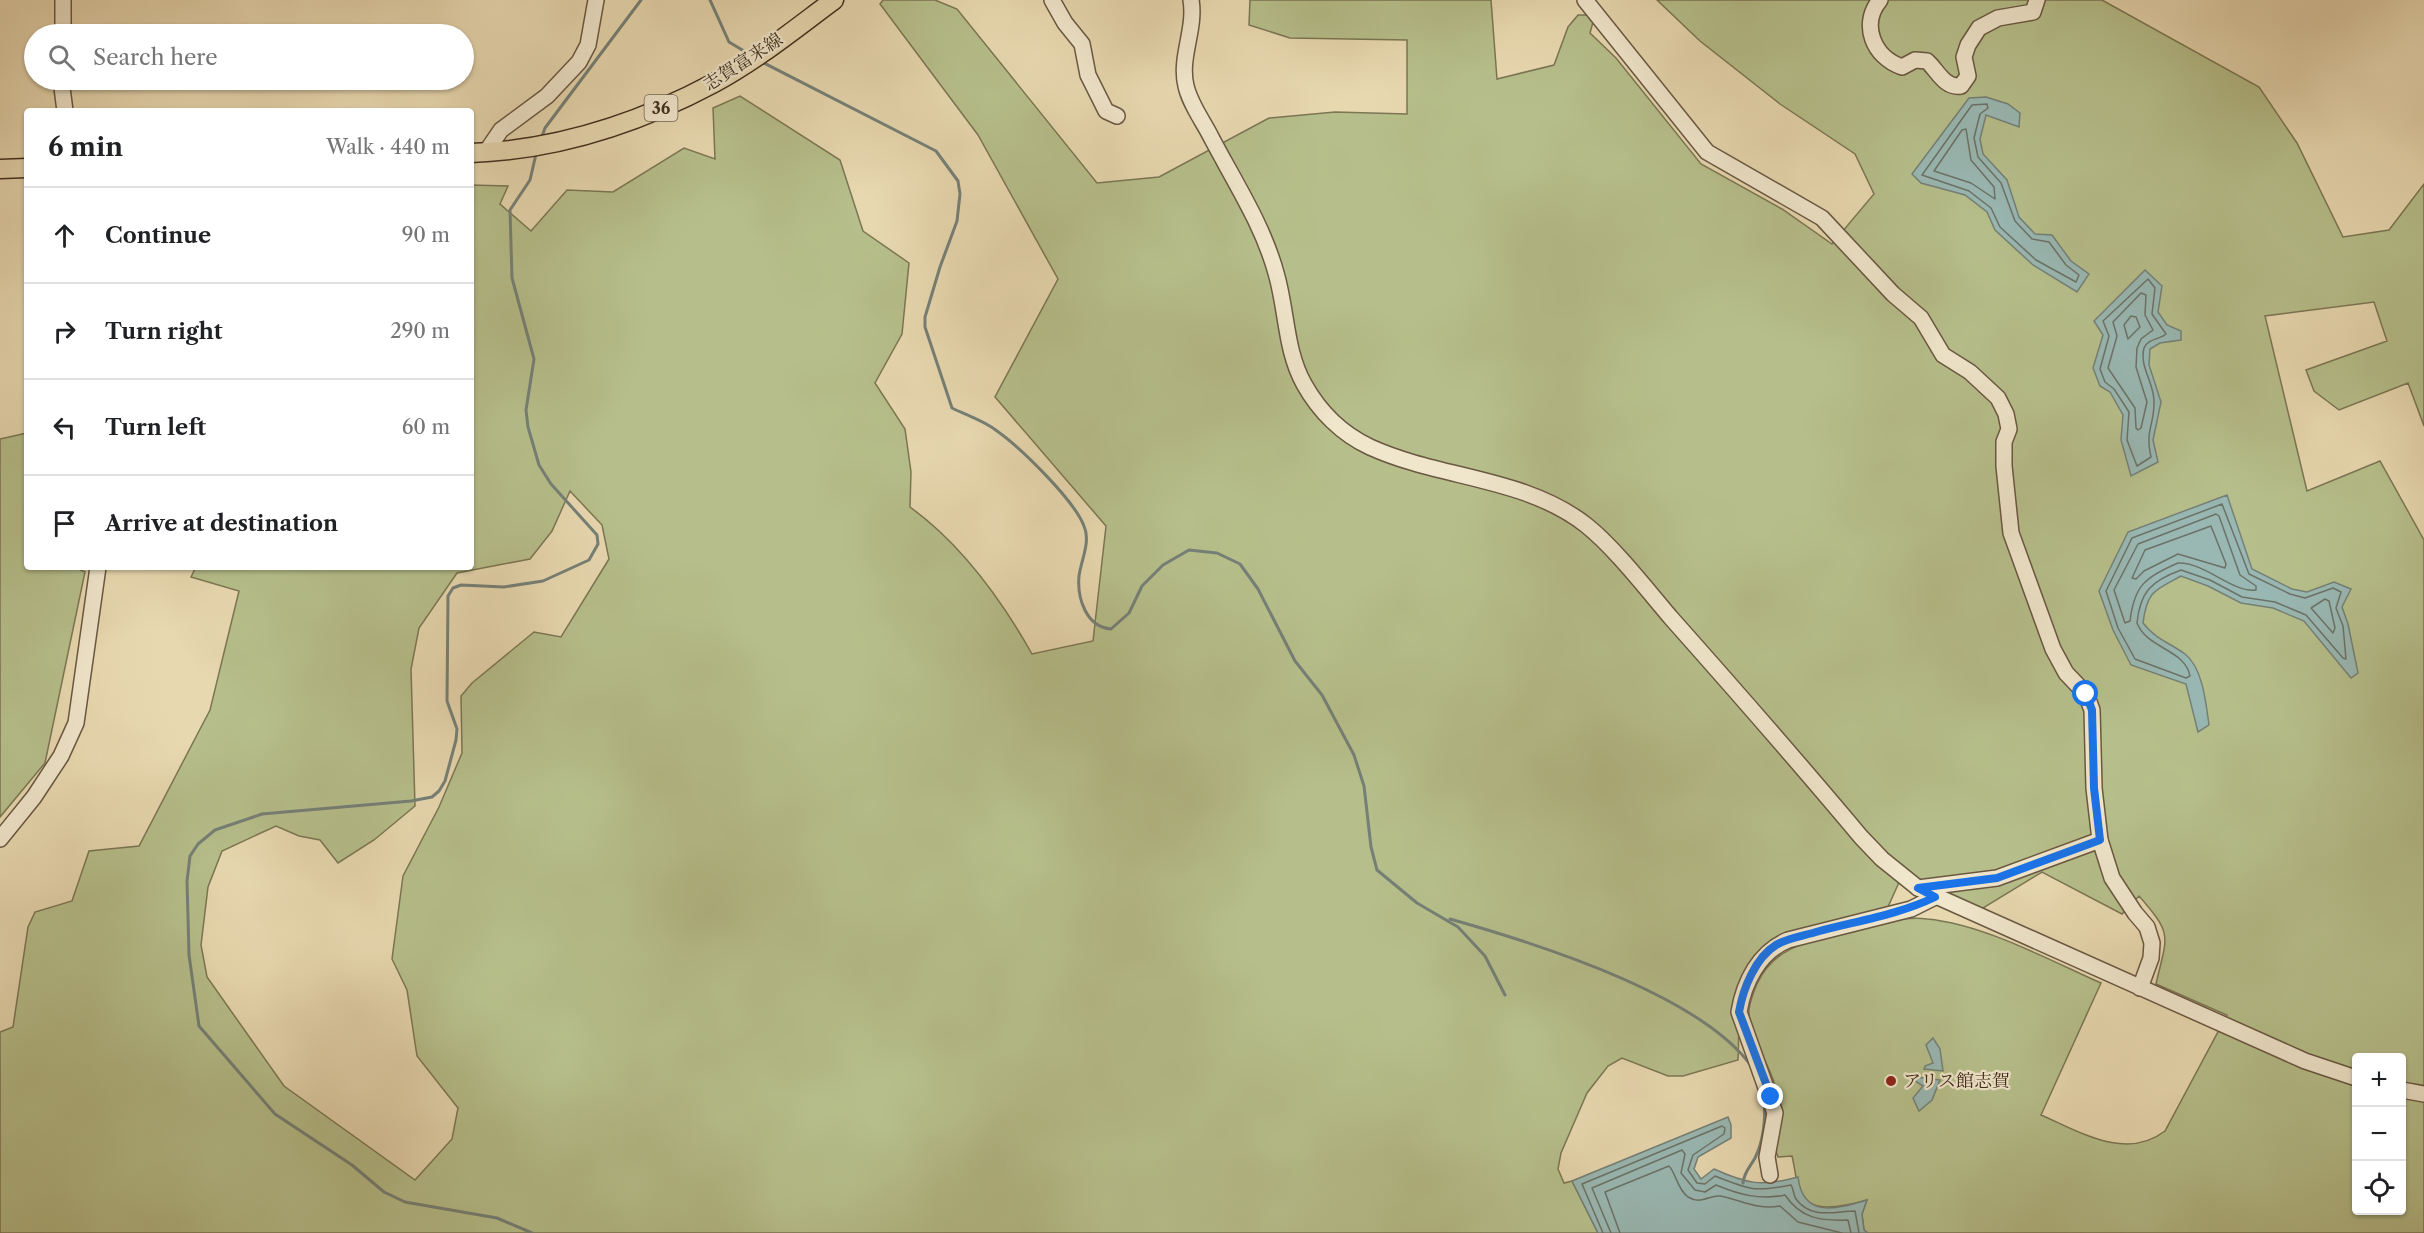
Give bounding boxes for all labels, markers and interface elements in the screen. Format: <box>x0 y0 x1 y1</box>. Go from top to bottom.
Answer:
search box <box>24 24 474 90</box>
street label: 志賀富来線 <box>699 28 787 96</box>
icon: search <box>45 41 78 74</box>
text: Search here <box>93 44 218 71</box>
road number: 36 <box>644 95 678 121</box>
text: 6 min <box>48 131 123 163</box>
text: Walk · 440 m <box>326 135 450 159</box>
icon: ahead <box>48 219 81 252</box>
text: Continue <box>105 222 211 249</box>
text: 90 m <box>402 223 450 247</box>
icon: right <box>48 315 81 348</box>
text: Turn right <box>105 318 223 345</box>
text: 290 m <box>390 319 450 343</box>
icon: left <box>48 411 81 444</box>
text: Turn left <box>105 414 206 441</box>
text: 60 m <box>402 415 450 439</box>
icon: arrive <box>48 507 81 540</box>
text: Arrive at destination <box>105 510 338 537</box>
route start <box>2072 680 2098 706</box>
map controls <box>2352 1053 2406 1215</box>
button: + <box>2352 1053 2406 1107</box>
place label: アリス館志賀 <box>1903 1070 2010 1092</box>
marker: アリス館志賀 <box>1884 1074 1898 1088</box>
route end <box>1757 1083 1783 1109</box>
button: − <box>2352 1107 2406 1161</box>
button: locate <box>2352 1161 2406 1215</box>

